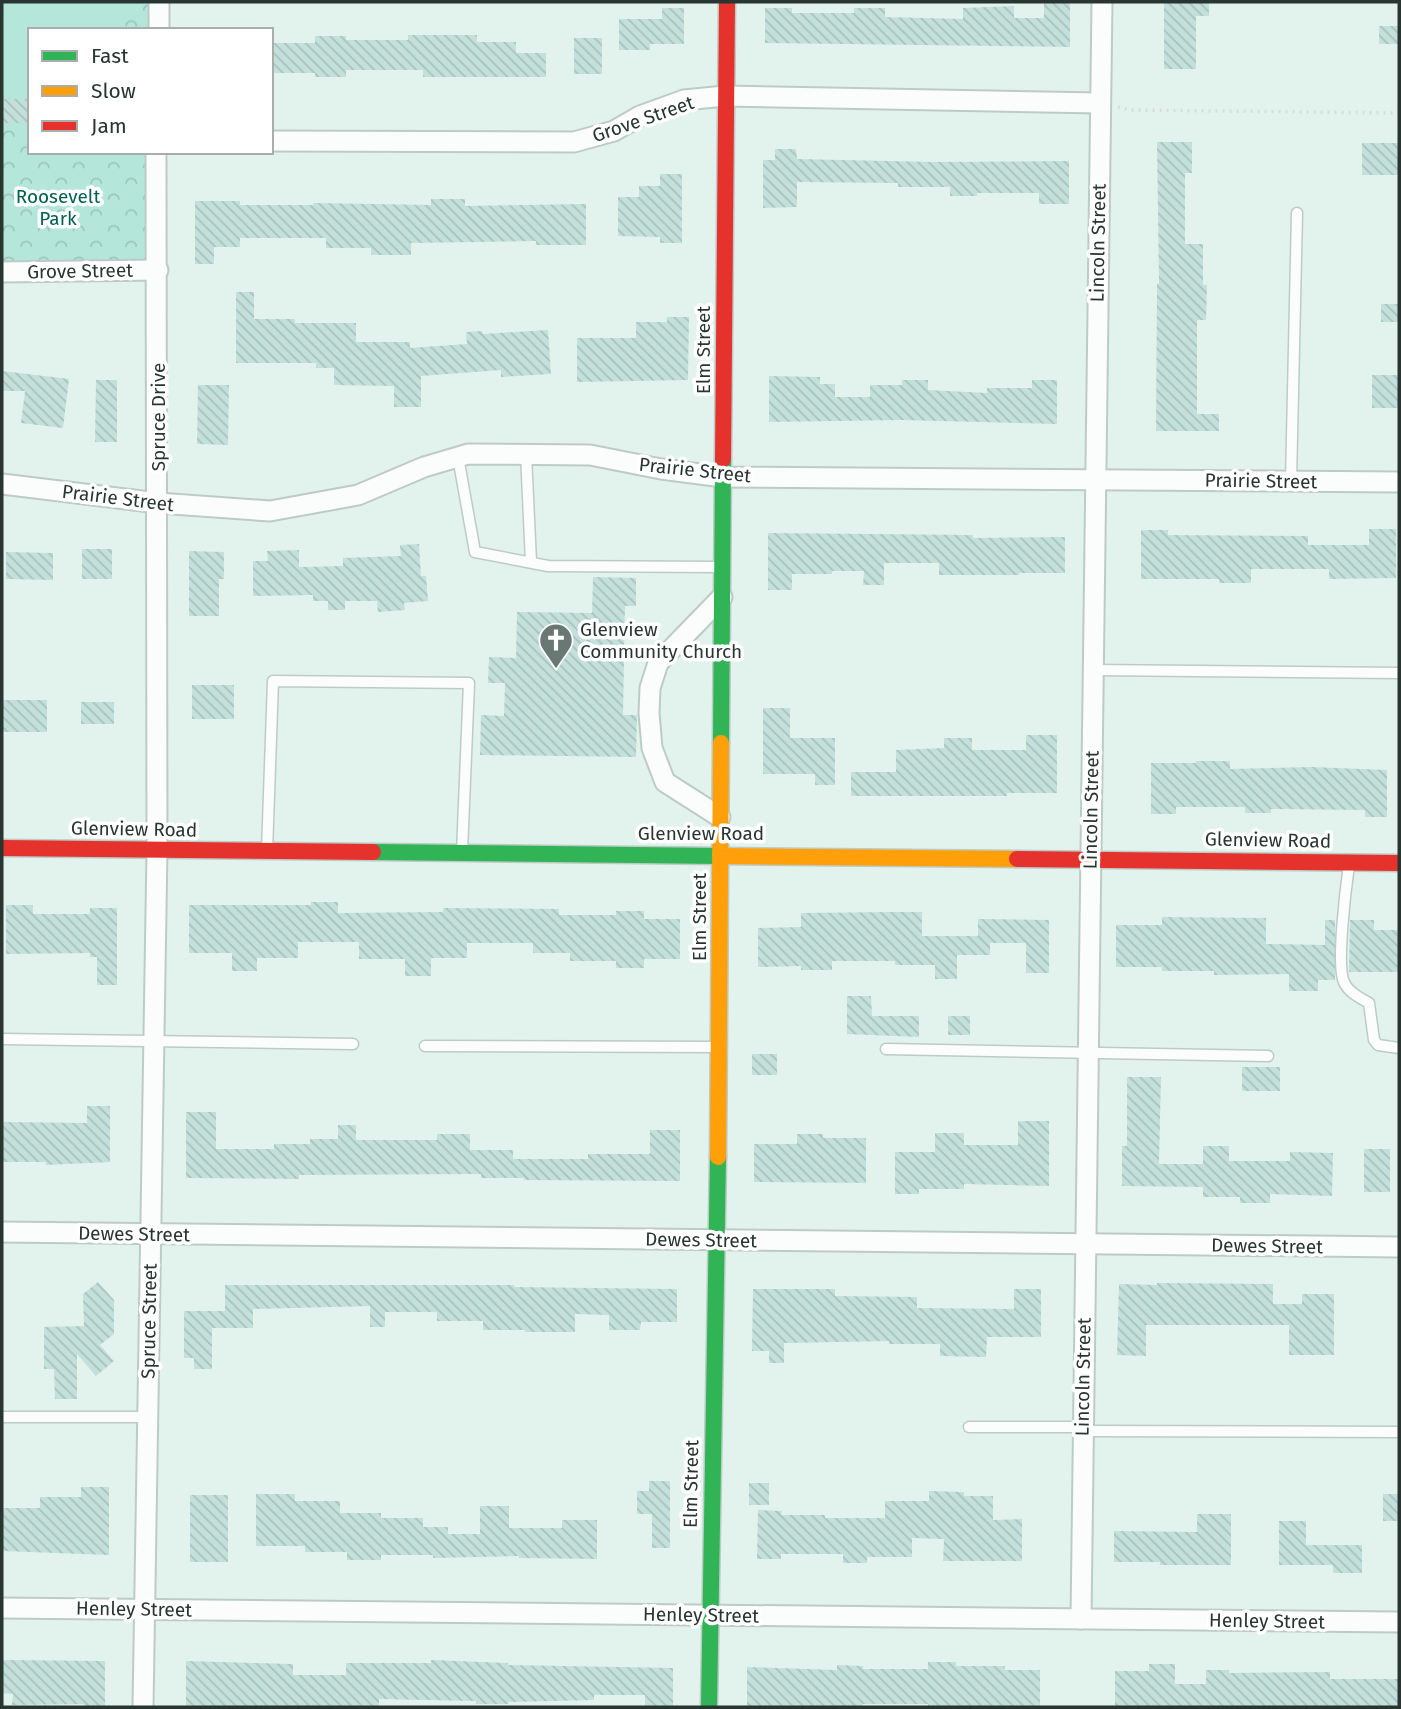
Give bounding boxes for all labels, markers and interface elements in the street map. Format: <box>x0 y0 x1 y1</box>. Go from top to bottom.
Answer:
legend <box>28 28 273 154</box>
text: Fast <box>91 43 129 69</box>
text: Slow <box>91 78 136 104</box>
street label: Grove Street <box>589 91 697 147</box>
text: Jam <box>91 113 127 139</box>
street label: Lincoln Street <box>1085 183 1111 303</box>
park label: Roosevelt Park <box>16 185 100 230</box>
street label: Grove Street <box>27 259 133 283</box>
street label: Elm Street <box>692 306 715 394</box>
street label: Spruce Drive <box>147 363 170 471</box>
street label: Prairie Street <box>638 453 752 487</box>
street label: Prairie Street <box>1204 469 1318 493</box>
street label: Prairie Street <box>61 480 175 516</box>
place label: Glenview Community Church <box>580 618 742 663</box>
church icon: Glenview Community Church <box>537 621 575 670</box>
street label: Lincoln Street <box>1078 750 1104 870</box>
street label: Glenview Road <box>71 816 197 842</box>
street label: Glenview Road <box>638 822 764 845</box>
street label: Glenview Road <box>1205 827 1331 853</box>
street label: Elm Street <box>688 873 711 961</box>
street label: Dewes Street <box>78 1222 190 1246</box>
street label: Dewes Street <box>645 1228 757 1252</box>
street label: Dewes Street <box>1211 1234 1323 1258</box>
street label: Spruce Street <box>136 1263 162 1379</box>
street label: Lincoln Street <box>1070 1317 1096 1437</box>
street label: Elm Street <box>679 1439 703 1528</box>
street label: Henley Street <box>76 1596 192 1622</box>
street label: Henley Street <box>643 1602 759 1628</box>
street label: Henley Street <box>1209 1608 1325 1634</box>

